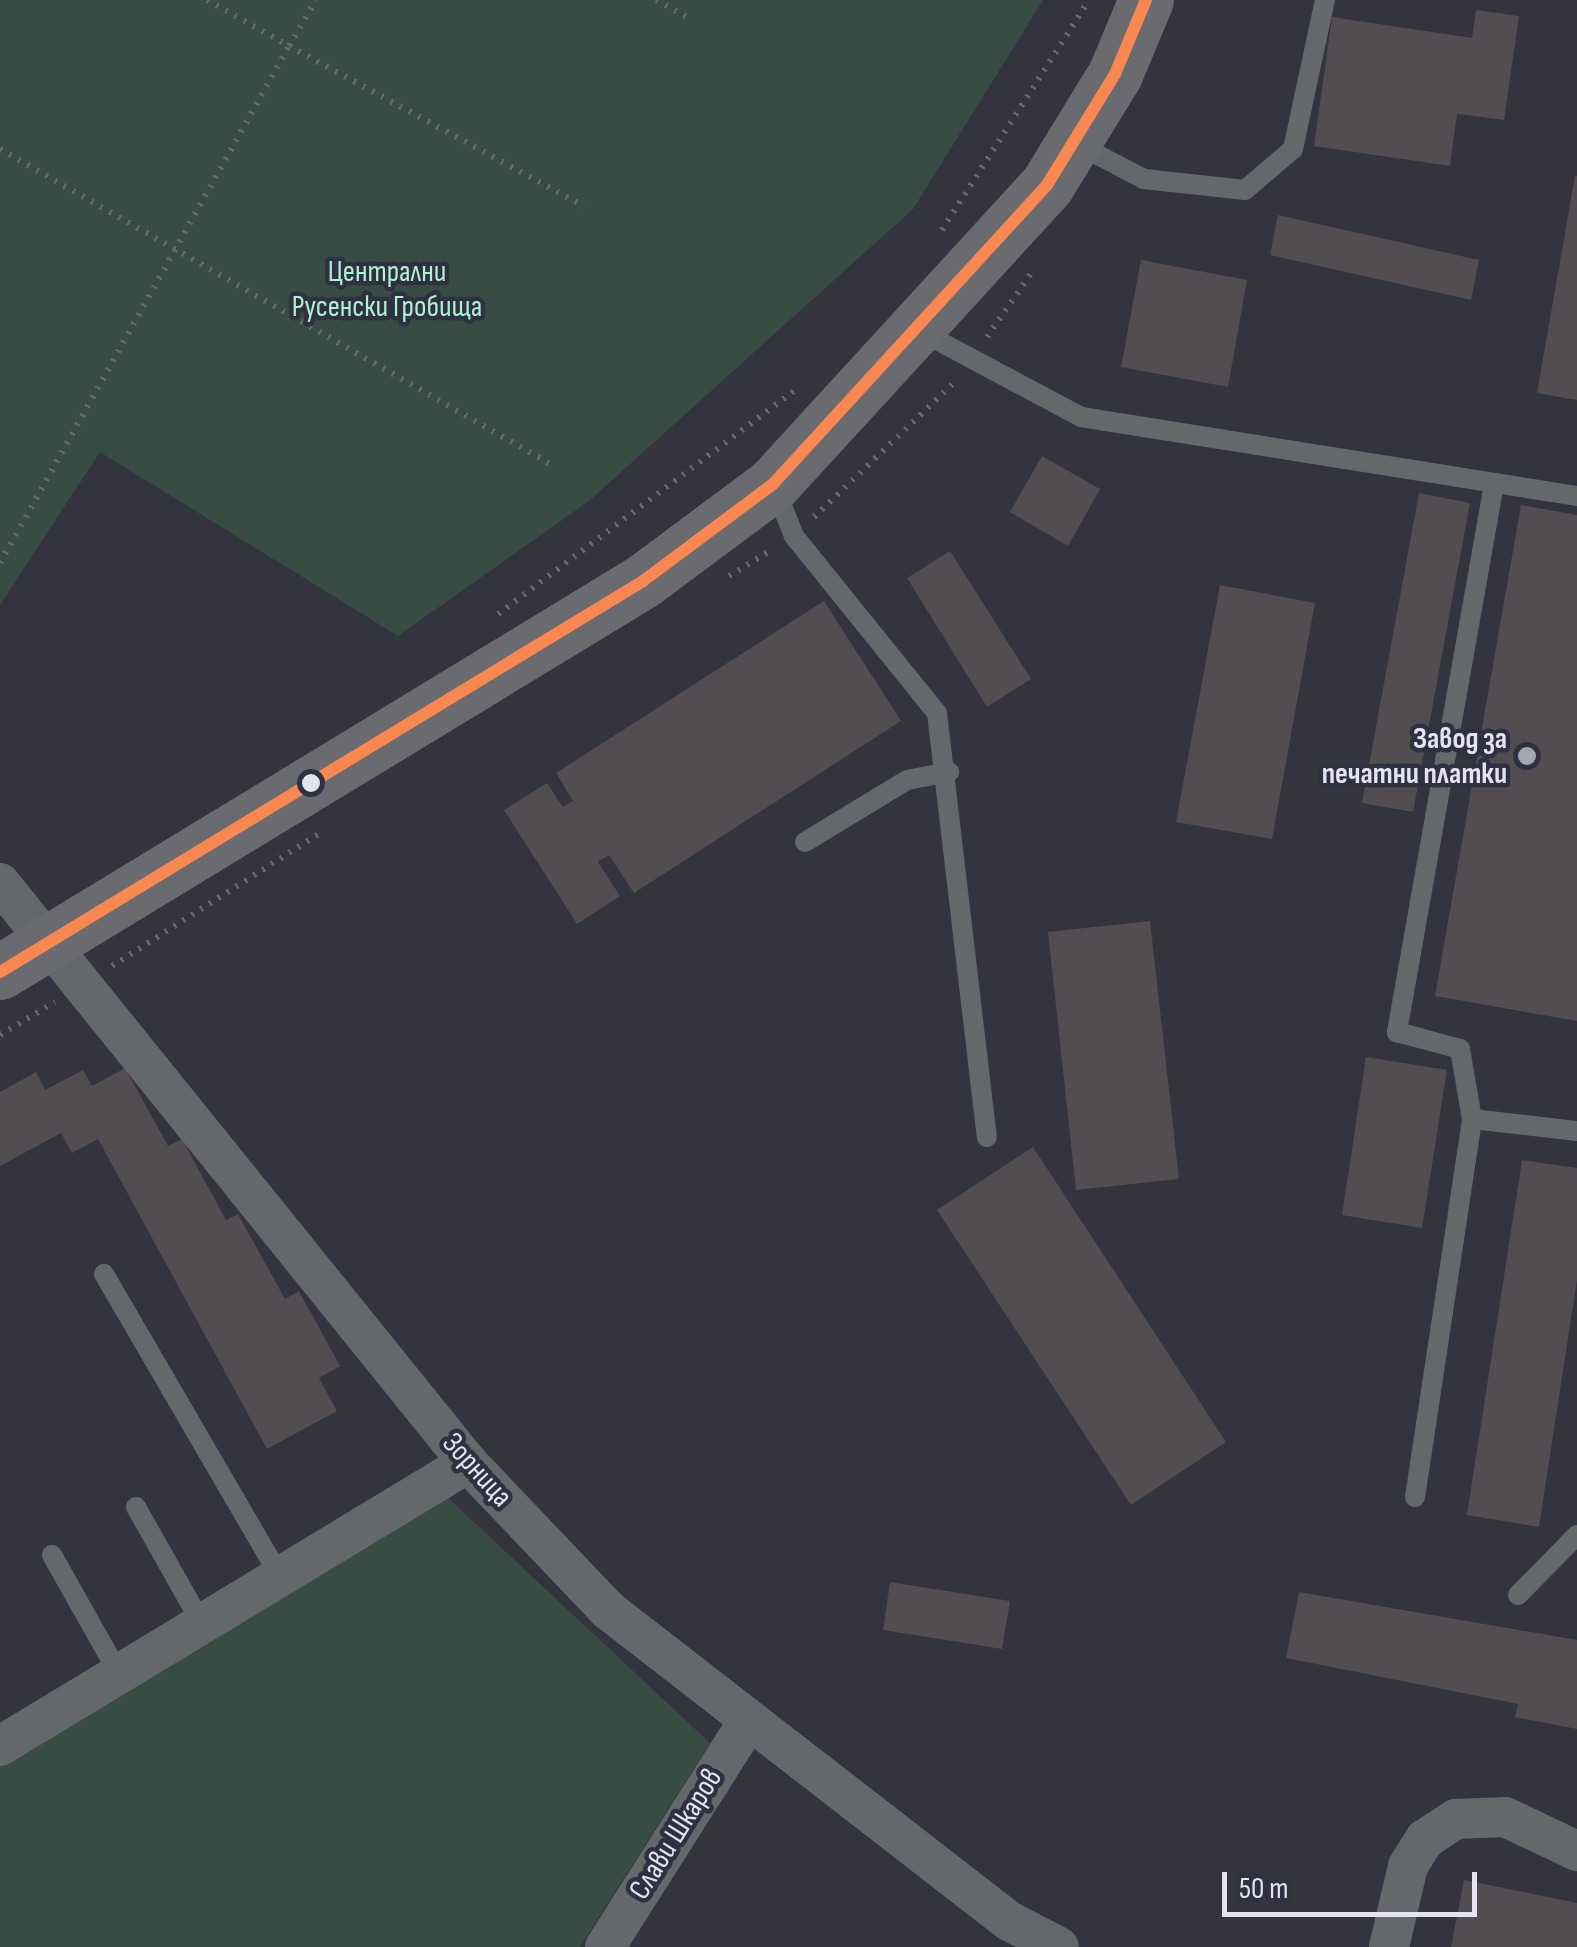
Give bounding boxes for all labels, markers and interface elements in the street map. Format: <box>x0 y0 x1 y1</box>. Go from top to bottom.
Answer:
park label: Централни Русенски Гробища <box>292 254 482 324</box>
place label: Завод за печатни платки <box>1322 721 1507 792</box>
marker: Завод за печатни платки <box>1516 745 1538 767</box>
unlabelled marker <box>301 773 321 793</box>
street label: Зорница <box>434 1425 520 1515</box>
street label: Слави Шкаров <box>622 1762 730 1906</box>
scale bar <box>1227 1852 1482 1914</box>
text: 50 m <box>1239 1871 1288 1907</box>

